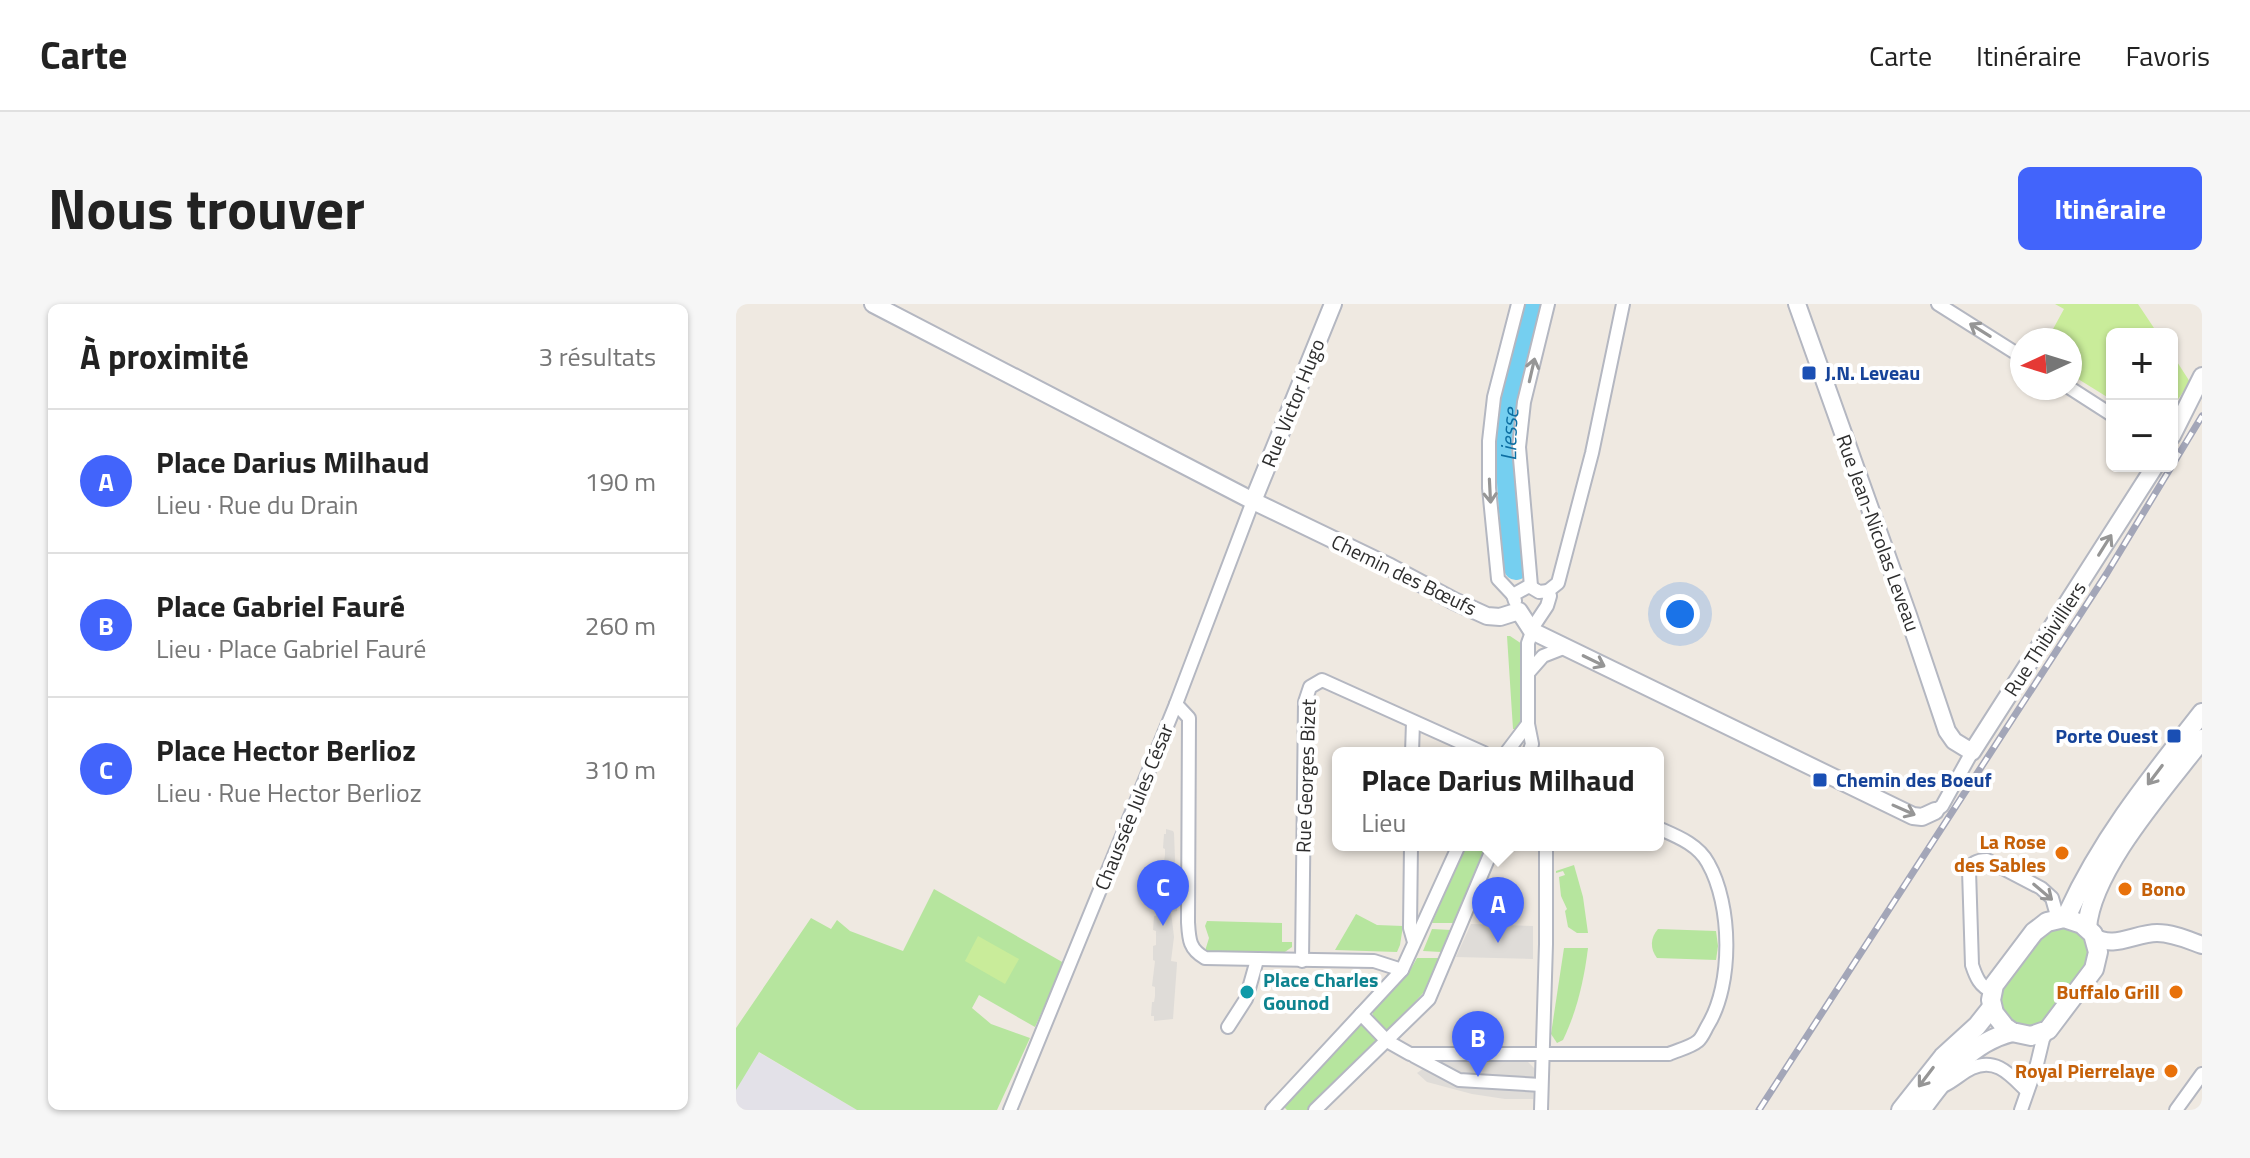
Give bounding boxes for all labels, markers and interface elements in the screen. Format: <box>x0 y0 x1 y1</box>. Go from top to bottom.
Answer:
text: Carte <box>40 26 127 84</box>
text: Carte <box>1869 34 1932 77</box>
text: Itinéraire <box>1976 34 2081 77</box>
text: Favoris <box>2125 34 2210 77</box>
text: Nous trouver <box>48 166 365 251</box>
button: Itinéraire <box>2018 167 2202 250</box>
one-way arrow <box>1969 321 1992 337</box>
north arrow <box>2010 328 2082 400</box>
map controls <box>2106 328 2178 472</box>
button: + <box>2106 328 2178 400</box>
text: À proximité <box>80 330 249 382</box>
street label: Rue Victor Hugo <box>1253 334 1332 472</box>
text: 3 résultats <box>539 337 656 376</box>
one-way arrow <box>1525 357 1540 383</box>
place label: J.N. Leveau <box>1825 357 1920 388</box>
marker: J.N. Leveau <box>1800 364 1818 382</box>
button: − <box>2106 400 2178 472</box>
water label: Liesse <box>1491 404 1528 461</box>
street label: Rue Jean-Nicolas Leveau <box>1828 430 1929 636</box>
text: Place Darius Milhaud <box>156 439 430 485</box>
text: A <box>98 462 114 501</box>
text: 190 m <box>585 462 656 501</box>
one-way arrow <box>1483 477 1498 504</box>
text: Lieu · Rue du Drain <box>156 485 359 524</box>
street label: Chemin des Bœufs <box>1326 526 1482 623</box>
one-way arrow <box>2098 534 2114 557</box>
street label: Rue Thibivilliers <box>1996 575 2093 702</box>
text: Place Gabriel Fauré <box>156 583 405 629</box>
your location <box>1660 594 1700 634</box>
text: B <box>98 606 114 645</box>
text: 260 m <box>585 606 656 645</box>
text: Lieu · Place Gabriel Fauré <box>156 629 426 668</box>
one-way arrow <box>1582 654 1606 669</box>
street label: Rue Georges Bizet <box>1287 698 1324 853</box>
street label: Chaussée Jules César <box>1090 720 1178 894</box>
place label: Porte Ouest <box>2055 720 2158 751</box>
text: Place Hector Berlioz <box>156 727 416 773</box>
marker: Porte Ouest <box>2165 727 2183 745</box>
popup <box>1332 747 1664 851</box>
text: C <box>99 750 113 789</box>
text: 310 m <box>585 750 656 789</box>
text: Place Darius Milhaud <box>1361 757 1635 803</box>
one-way arrow <box>2146 763 2163 785</box>
place label: Chemin des Boeuf <box>1836 764 1992 795</box>
marker: Chemin des Boeuf <box>1811 771 1829 789</box>
text: Lieu · Rue Hector Berlioz <box>156 773 422 812</box>
text: Lieu <box>1361 803 1406 842</box>
one-way arrow <box>1891 804 1916 819</box>
place label: La Rose des Sables <box>1954 826 2046 880</box>
marker: La Rose des Sables <box>2053 844 2071 862</box>
pin: C <box>1137 860 1189 926</box>
place label: Bono <box>2141 873 2186 904</box>
pin: A <box>1472 877 1524 943</box>
marker: Bono <box>2116 880 2134 898</box>
one-way arrow <box>2032 883 2053 901</box>
place label: Place Charles Gounod <box>1263 964 1378 1018</box>
place label: Buffalo Grill <box>2056 976 2160 1007</box>
marker: Place Charles Gounod <box>1238 983 1256 1001</box>
marker: Buffalo Grill <box>2167 983 2185 1001</box>
pin: B <box>1452 1011 1504 1077</box>
place label: Royal Pierrelaye <box>2015 1055 2155 1086</box>
marker: Royal Pierrelaye <box>2162 1062 2180 1080</box>
one-way arrow <box>1918 1066 1935 1088</box>

